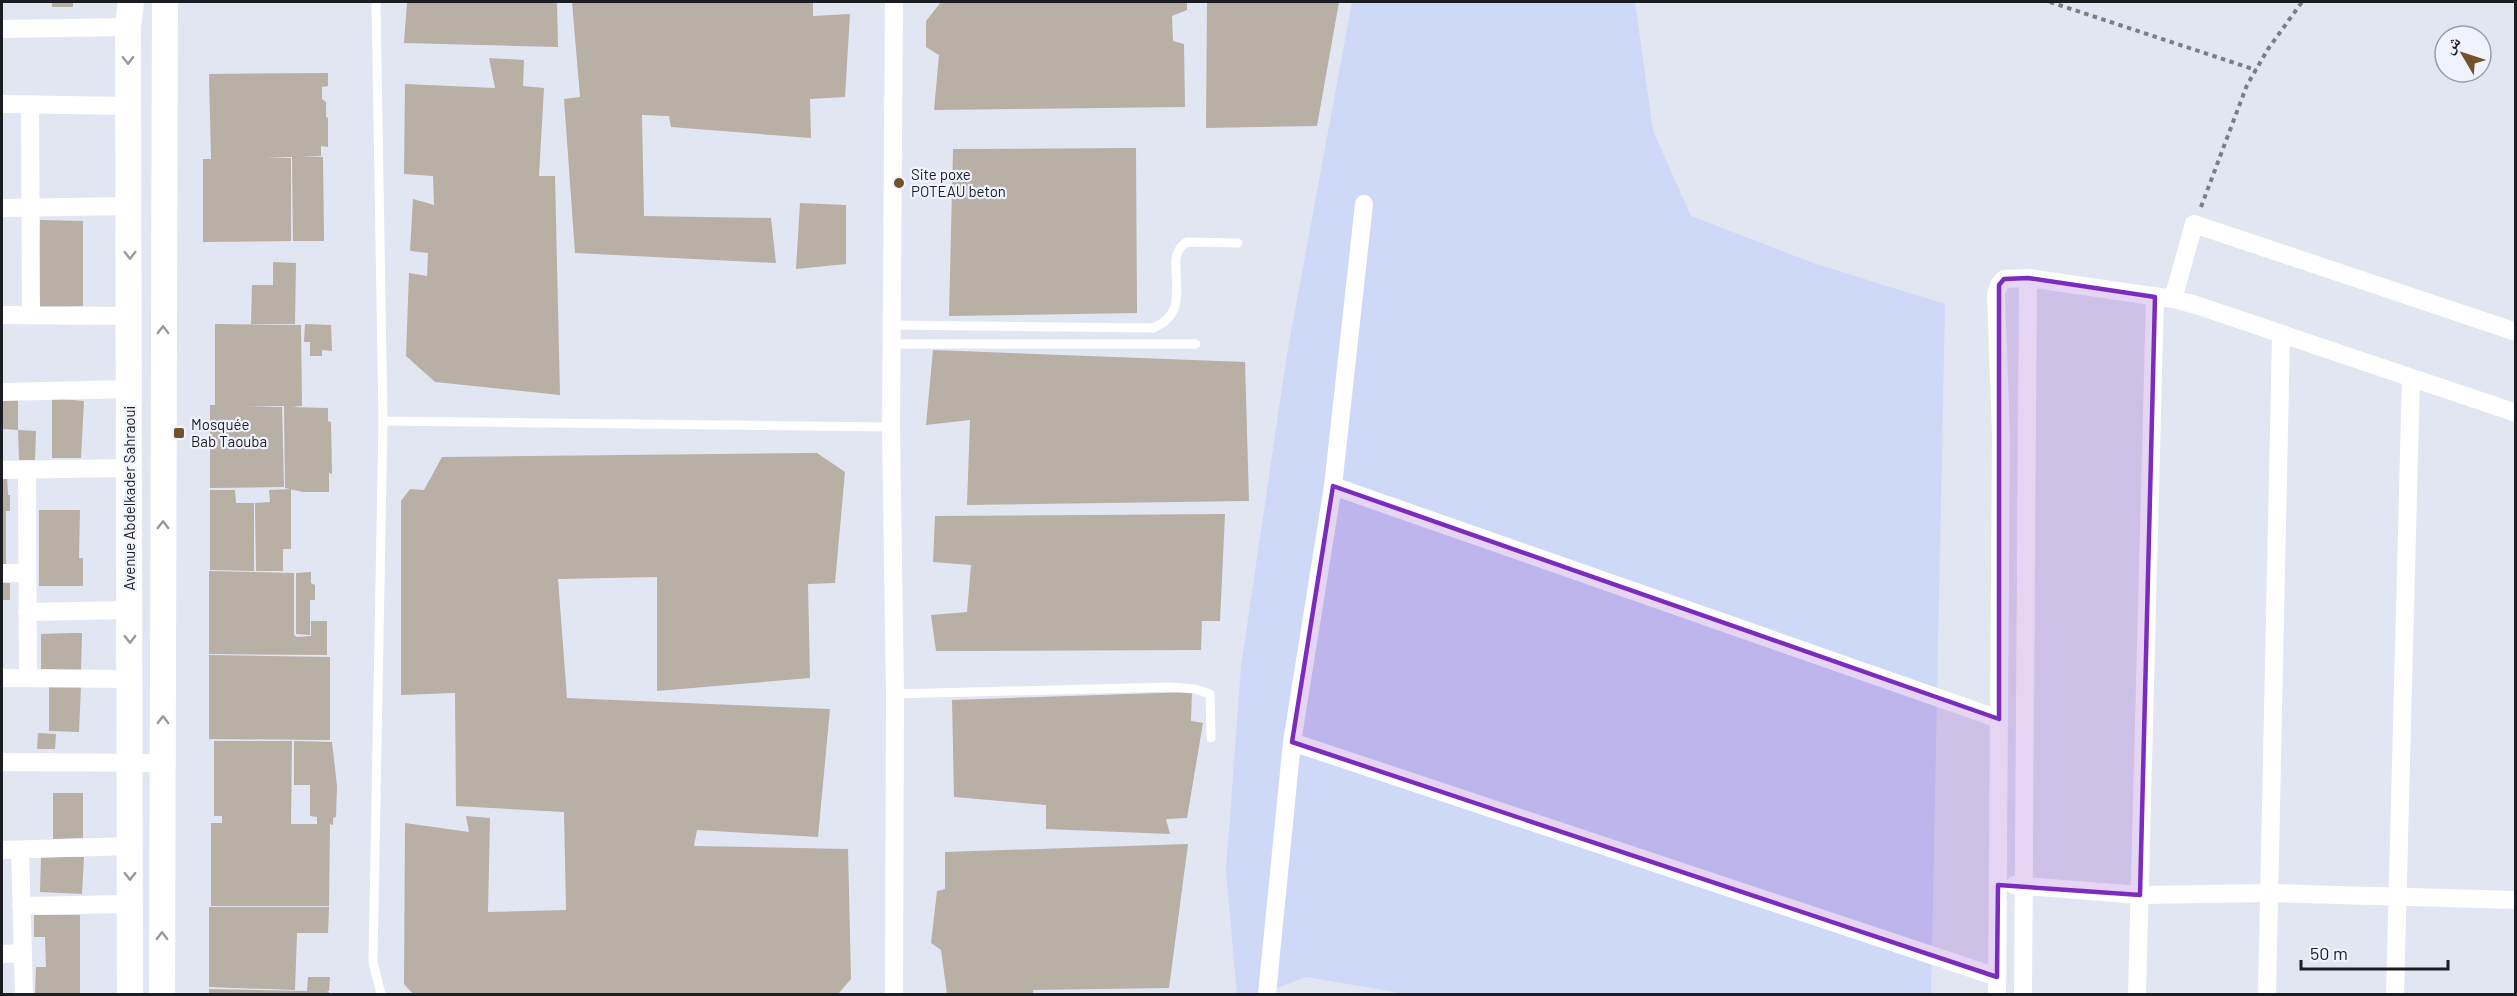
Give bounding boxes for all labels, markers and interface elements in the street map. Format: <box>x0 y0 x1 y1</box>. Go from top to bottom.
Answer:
north arrow <box>2433 24 2493 84</box>
text: ش <box>2438 32 2464 57</box>
one-way arrow <box>122 55 135 64</box>
place label: Site poxe POTEAU beton <box>911 165 1006 200</box>
marker: Site poxe POTEAU beton <box>892 176 906 190</box>
one-way arrow <box>124 250 136 259</box>
one-way arrow <box>157 326 169 335</box>
street label: Avenue Abdelkader Sahraoui <box>120 406 138 590</box>
place label: Mosquée Bab Taouba <box>191 415 267 450</box>
marker: Mosquée Bab Taouba <box>172 426 186 440</box>
one-way arrow <box>157 521 169 530</box>
one-way arrow <box>123 634 136 643</box>
one-way arrow <box>157 716 169 725</box>
one-way arrow <box>124 871 136 880</box>
one-way arrow <box>156 932 168 941</box>
scale bar <box>2301 933 2448 971</box>
text: 50 m <box>2310 942 2348 964</box>

